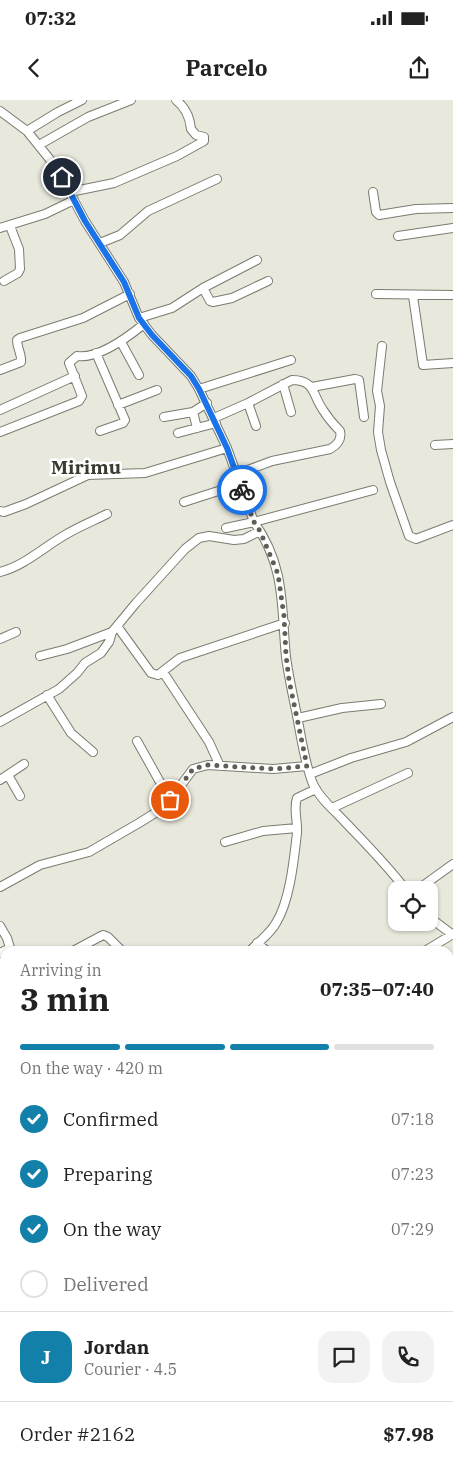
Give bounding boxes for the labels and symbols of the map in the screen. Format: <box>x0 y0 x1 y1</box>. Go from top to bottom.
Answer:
pin <box>41 156 83 198</box>
district label: Mirimu <box>51 455 121 479</box>
courier <box>217 465 267 515</box>
pin <box>149 779 191 821</box>

